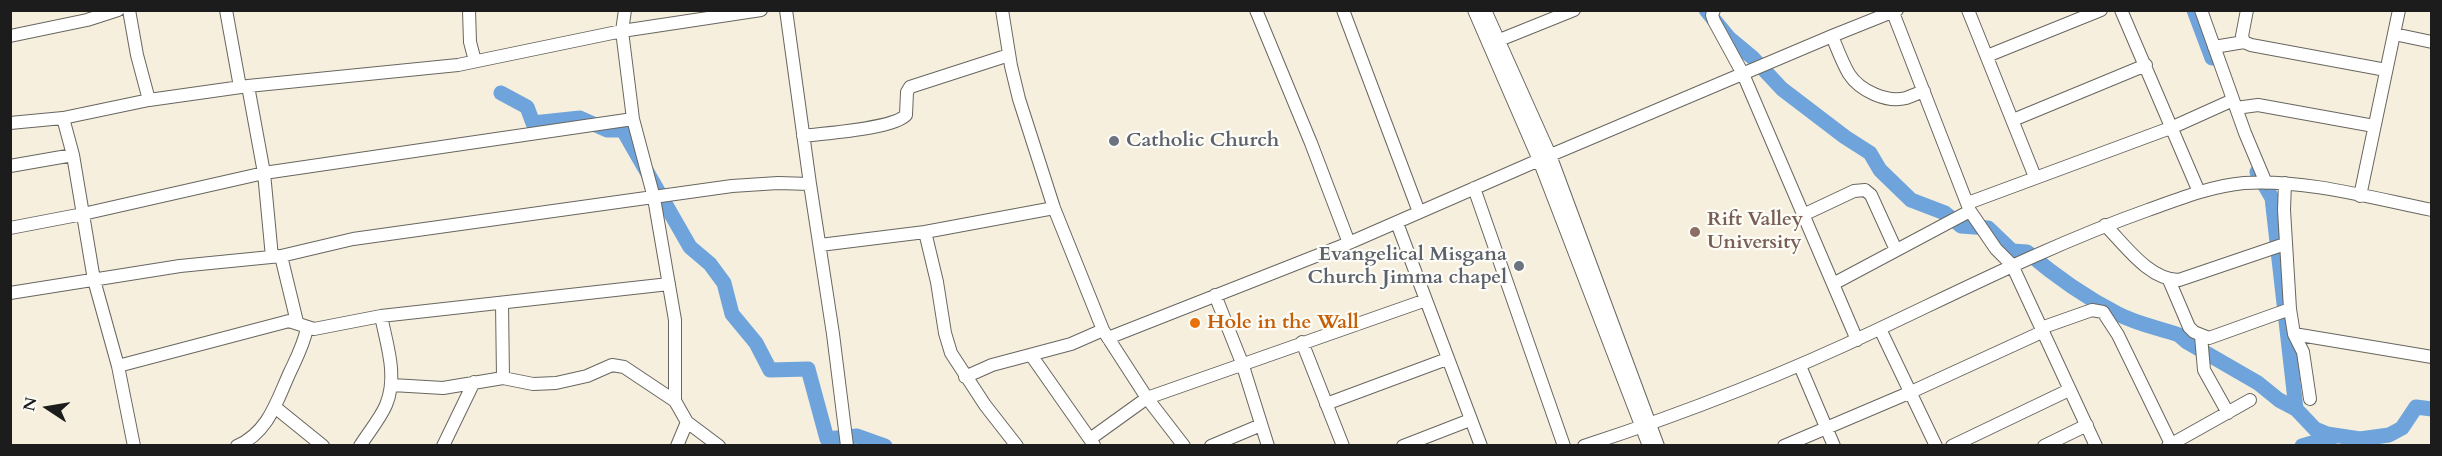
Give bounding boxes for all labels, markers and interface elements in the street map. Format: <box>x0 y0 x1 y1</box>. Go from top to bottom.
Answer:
place label: Catholic Church <box>1126 129 1279 153</box>
marker: Catholic Church <box>1107 134 1121 148</box>
place label: Rift Valley University <box>1707 208 1803 255</box>
marker: Rift Valley University <box>1688 225 1702 239</box>
place label: Evangelical Misgana Church Jimma chapel <box>1307 243 1507 290</box>
marker: Evangelical Misgana Church Jimma chapel <box>1512 259 1526 273</box>
place label: Hole in the Wall <box>1207 311 1359 335</box>
marker: Hole in the Wall <box>1188 316 1202 330</box>
north arrow <box>18 378 78 438</box>
text: N <box>18 395 43 413</box>

